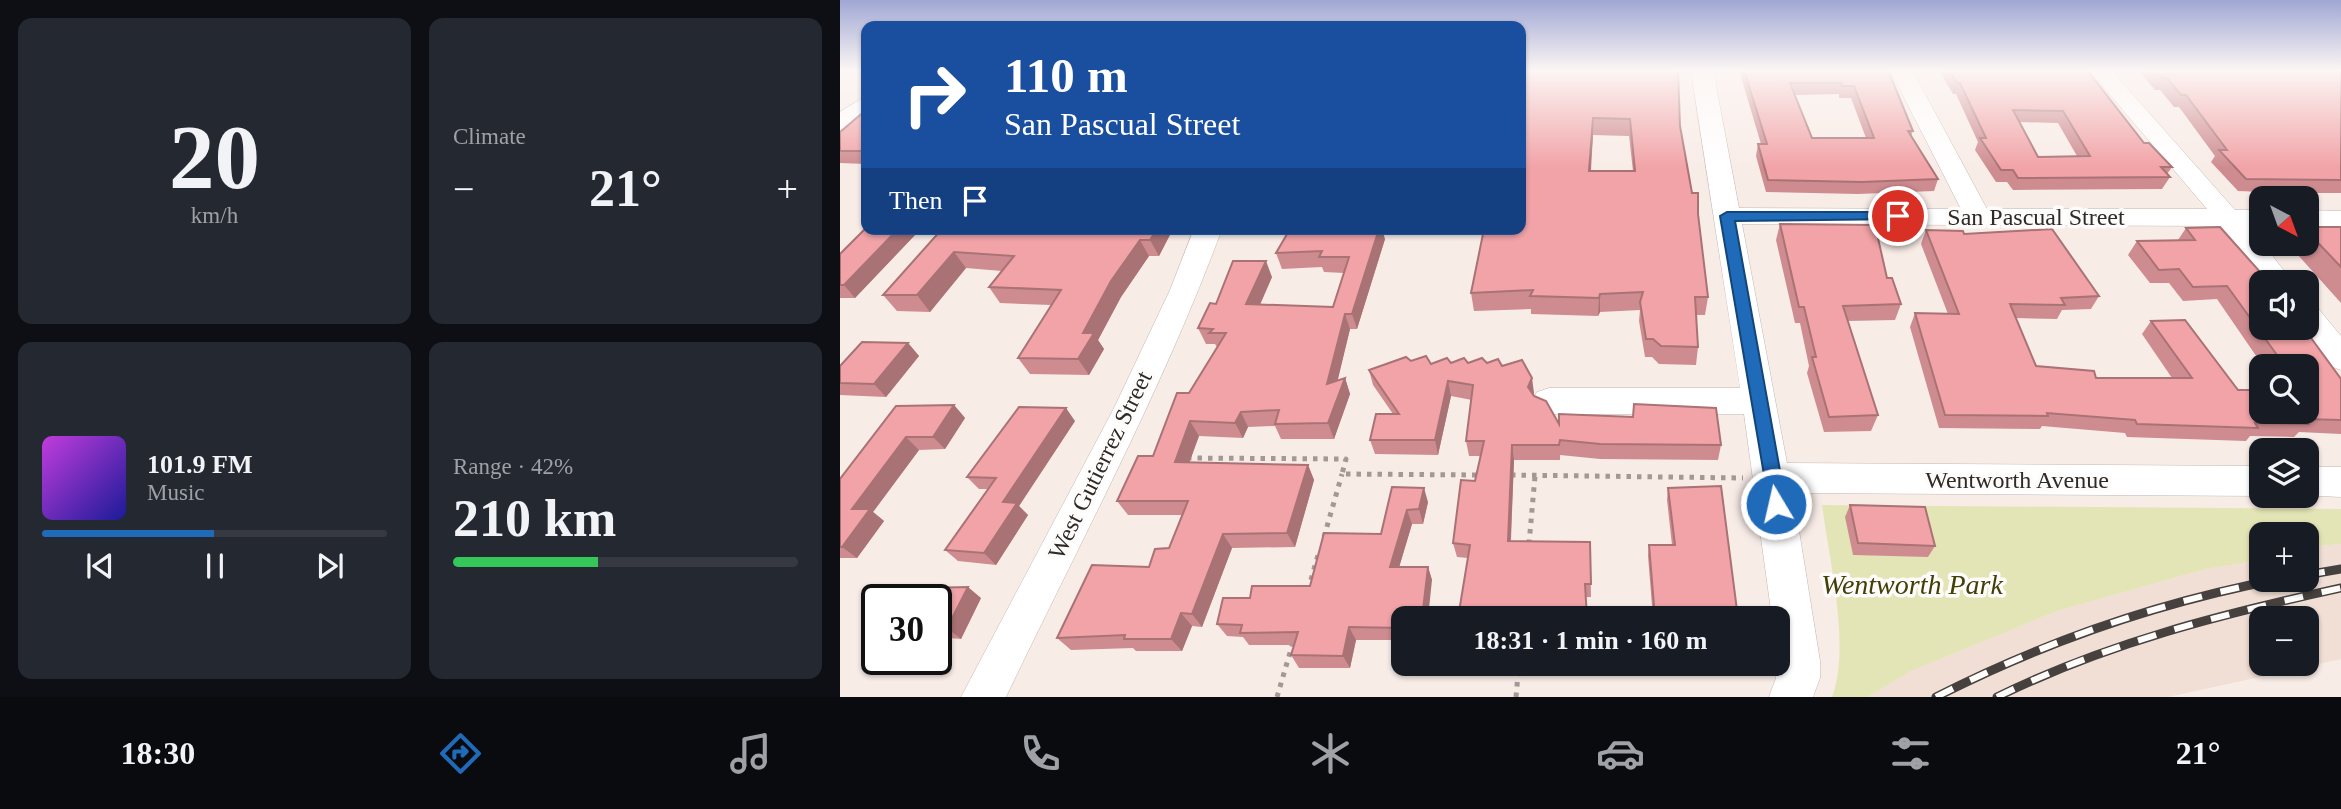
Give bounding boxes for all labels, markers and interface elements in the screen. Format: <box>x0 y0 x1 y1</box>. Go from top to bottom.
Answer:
text: 110 m <box>1004 48 1128 103</box>
icon: right <box>889 49 980 140</box>
text: San Pascual Street <box>1004 106 1240 142</box>
text: 20 <box>169 107 260 208</box>
text: Climate <box>453 124 526 149</box>
text: 21° <box>589 160 662 217</box>
text: − <box>453 168 474 210</box>
text: + <box>777 168 798 210</box>
icon: arrive <box>956 182 994 220</box>
text: Then <box>889 186 942 215</box>
pin <box>1868 186 1928 246</box>
north arrow <box>2249 186 2319 256</box>
map controls <box>2249 186 2319 676</box>
icon: arrive <box>1879 197 1917 235</box>
text: km/h <box>191 203 238 228</box>
street label: San Pascual Street <box>1947 204 2125 230</box>
button: sound <box>2249 270 2319 340</box>
button: search <box>2249 354 2319 424</box>
street label: West Gutierrez Street <box>1043 366 1157 563</box>
button: layers <box>2249 438 2319 508</box>
text: 101.9 FM <box>147 450 252 479</box>
text: Range · 42% <box>453 454 573 479</box>
position arrow <box>1739 467 1813 541</box>
street label: Wentworth Avenue <box>1925 467 2109 493</box>
text: Music <box>147 480 205 505</box>
text: 210 km <box>453 490 616 547</box>
button: + <box>2249 522 2319 592</box>
icon: previous <box>81 547 119 585</box>
icon: pause <box>196 547 234 585</box>
icon: next <box>311 547 349 585</box>
park label: Wentworth Park <box>1821 569 2003 600</box>
speed limit sign: 30 <box>861 584 952 675</box>
button: − <box>2249 606 2319 676</box>
text: 18:31 · 1 min · 160 m <box>1474 626 1708 655</box>
icon: directions <box>436 729 485 778</box>
icon: music <box>726 729 775 778</box>
icon: phone <box>1016 729 1065 778</box>
icon: climate <box>1306 729 1355 778</box>
icon: car <box>1596 729 1645 778</box>
icon: filters <box>1886 729 1935 778</box>
text: 18:30 <box>120 735 195 771</box>
text: 21° <box>2176 735 2220 771</box>

